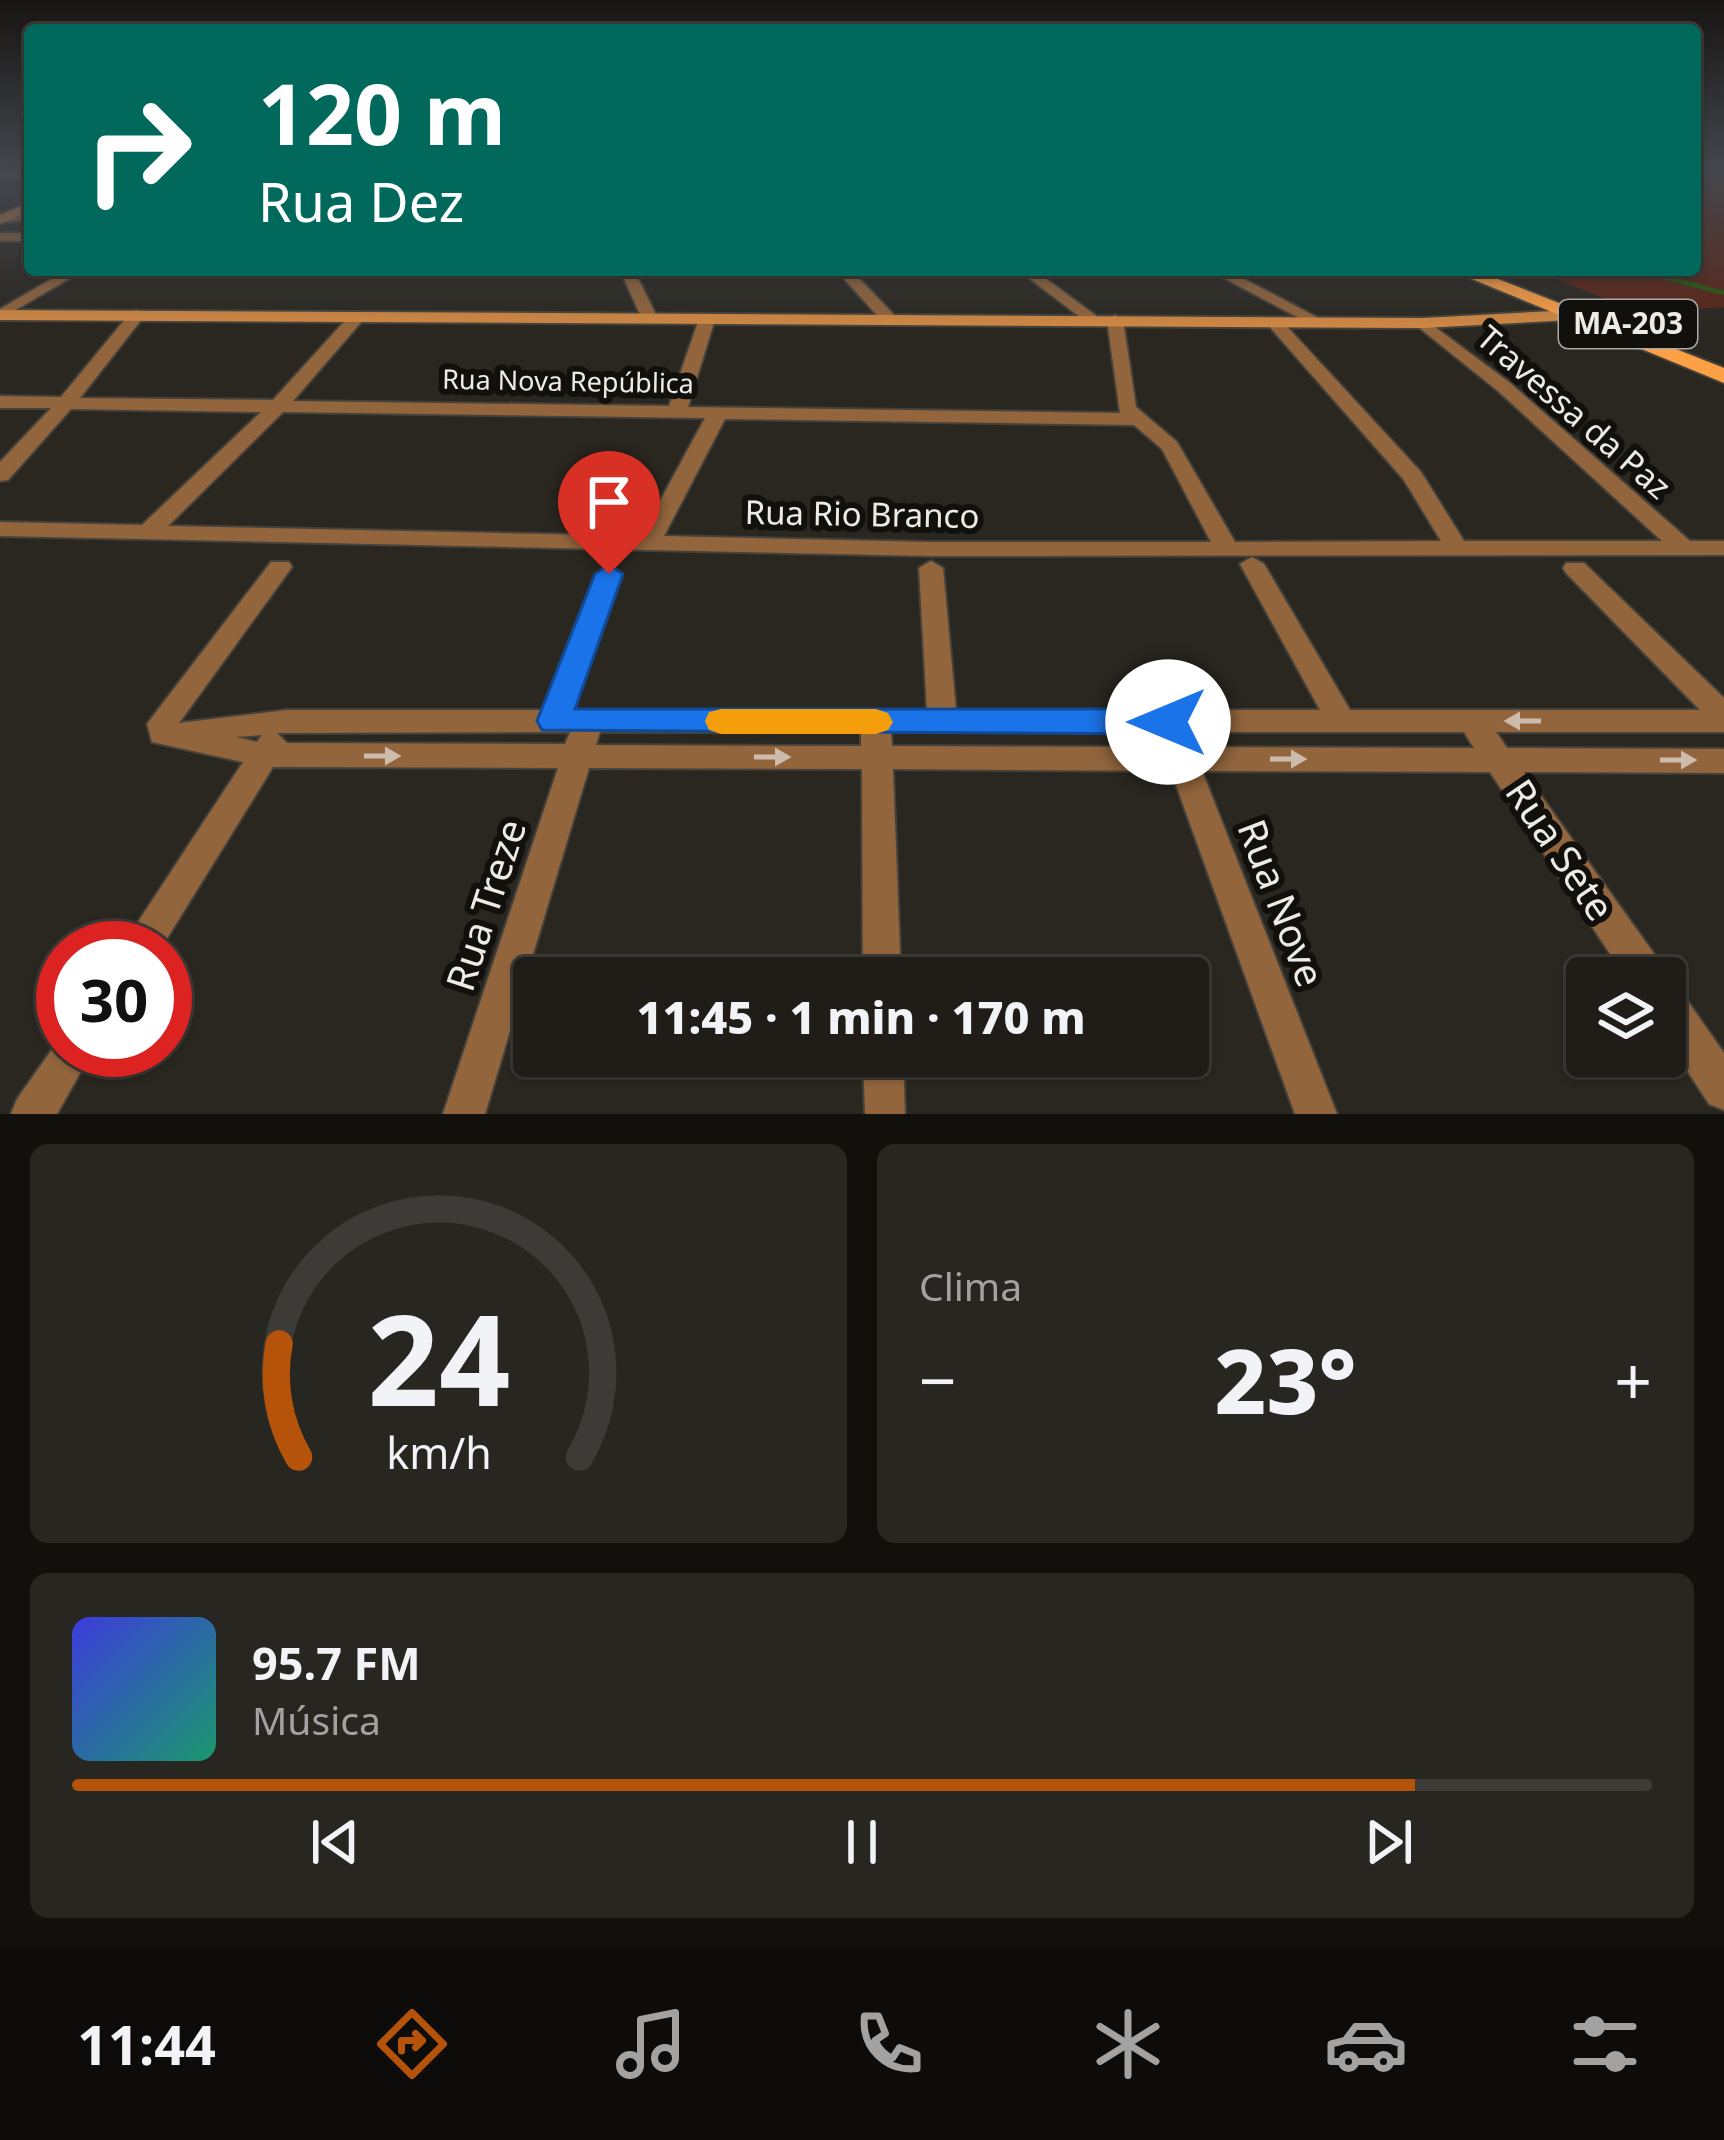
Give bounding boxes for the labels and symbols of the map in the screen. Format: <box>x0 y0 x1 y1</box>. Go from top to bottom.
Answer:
road number: MA-203 <box>1559 300 1697 348</box>
street label: Travessa da Paz <box>1468 315 1681 509</box>
street label: Rua Nova República <box>442 360 694 401</box>
pin <box>558 451 660 574</box>
street label: Rua Rio Branco <box>744 489 980 538</box>
position arrow <box>1105 659 1231 785</box>
one-way arrow <box>1503 711 1541 731</box>
one-way arrow <box>364 746 402 765</box>
one-way arrow <box>754 747 792 767</box>
one-way arrow <box>1270 749 1308 769</box>
one-way arrow <box>1660 751 1698 770</box>
street label: Rua Sete <box>1495 768 1628 930</box>
street label: Rua Nove <box>1226 811 1338 993</box>
street label: Rua Treze <box>432 812 537 997</box>
speed limit sign: 30 <box>36 921 192 1077</box>

